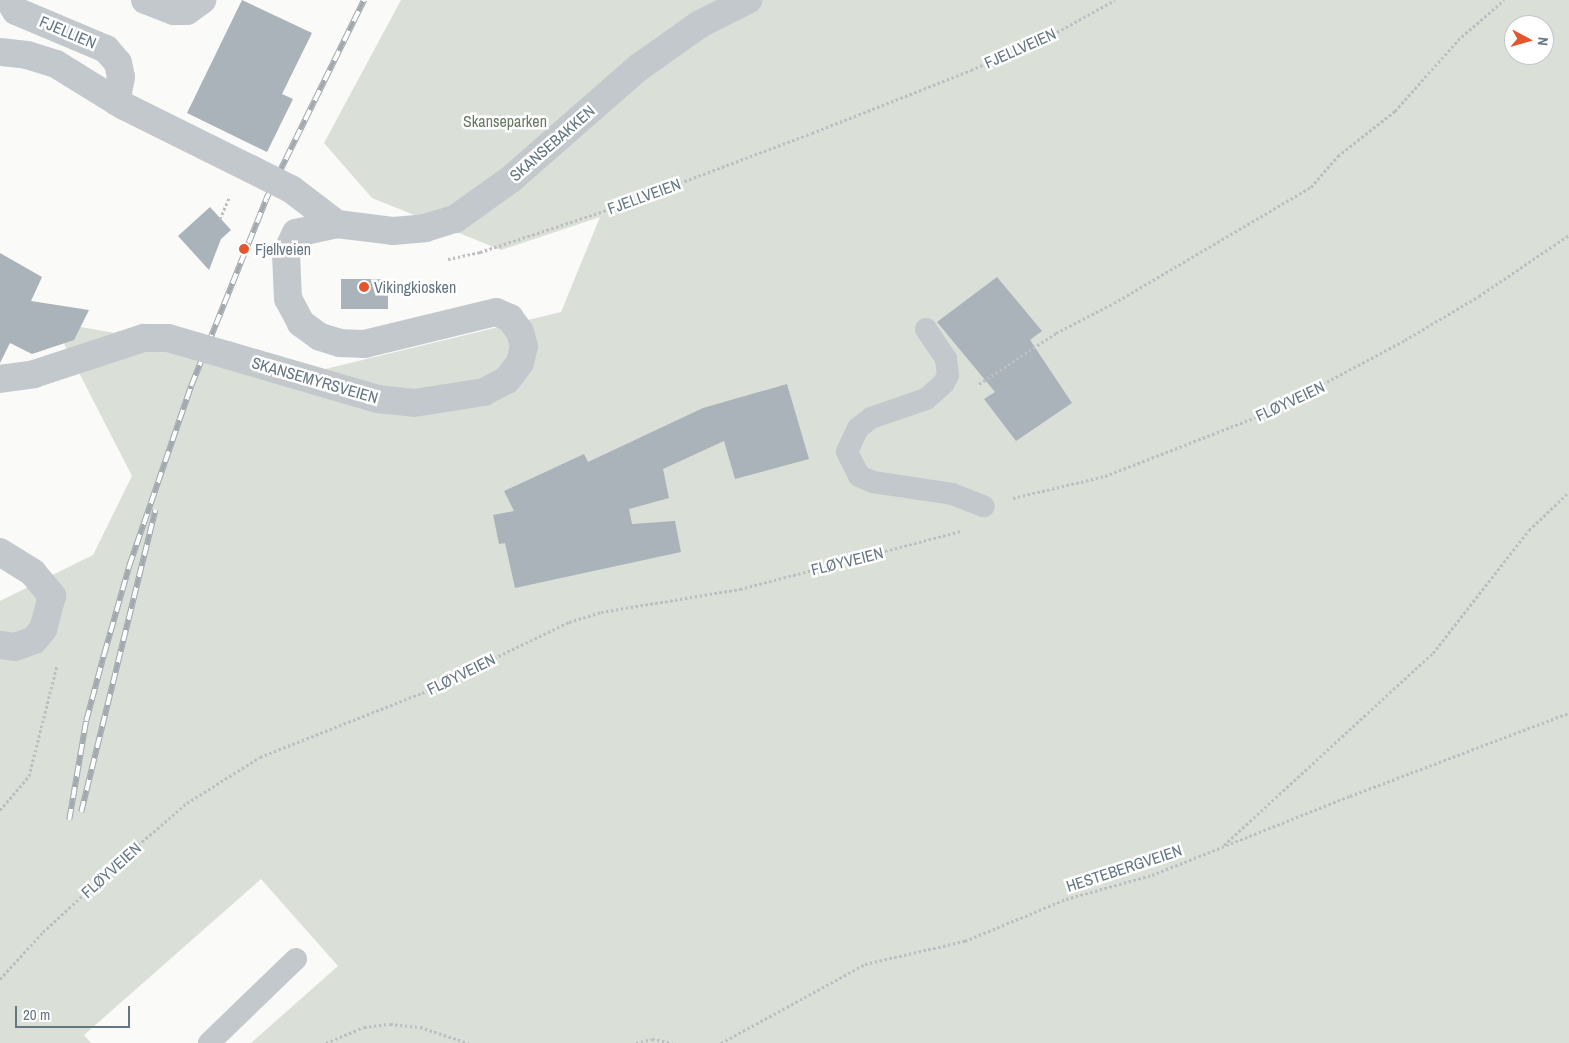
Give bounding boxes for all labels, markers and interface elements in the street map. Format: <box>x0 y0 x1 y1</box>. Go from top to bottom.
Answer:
street label: FJELLIEN <box>37 11 99 53</box>
north arrow <box>1504 15 1554 65</box>
street label: FJELLVEIEN <box>981 24 1059 72</box>
text: N <box>1534 36 1552 47</box>
street label: SKANSEBAKKEN <box>506 101 598 185</box>
park label: Skanseparken <box>463 111 547 131</box>
street label: FJELLVEIEN <box>605 174 683 218</box>
place label: Fjellveien <box>255 239 311 259</box>
marker: Fjellveien <box>237 242 251 256</box>
place label: Vikingkiosken <box>374 277 456 297</box>
marker: Vikingkiosken <box>358 281 370 293</box>
street label: SKANSEMYRSVEIEN <box>250 353 380 407</box>
street label: FLØYVEIEN <box>1253 377 1327 425</box>
street label: FLØYVEIEN <box>809 543 885 579</box>
street label: FLØYVEIEN <box>424 649 498 699</box>
street label: FLØYVEIEN <box>77 838 145 902</box>
street label: HESTEBERGVEIEN <box>1064 840 1184 896</box>
scale bar <box>18 996 132 1028</box>
text: 20 m <box>23 1004 50 1025</box>

